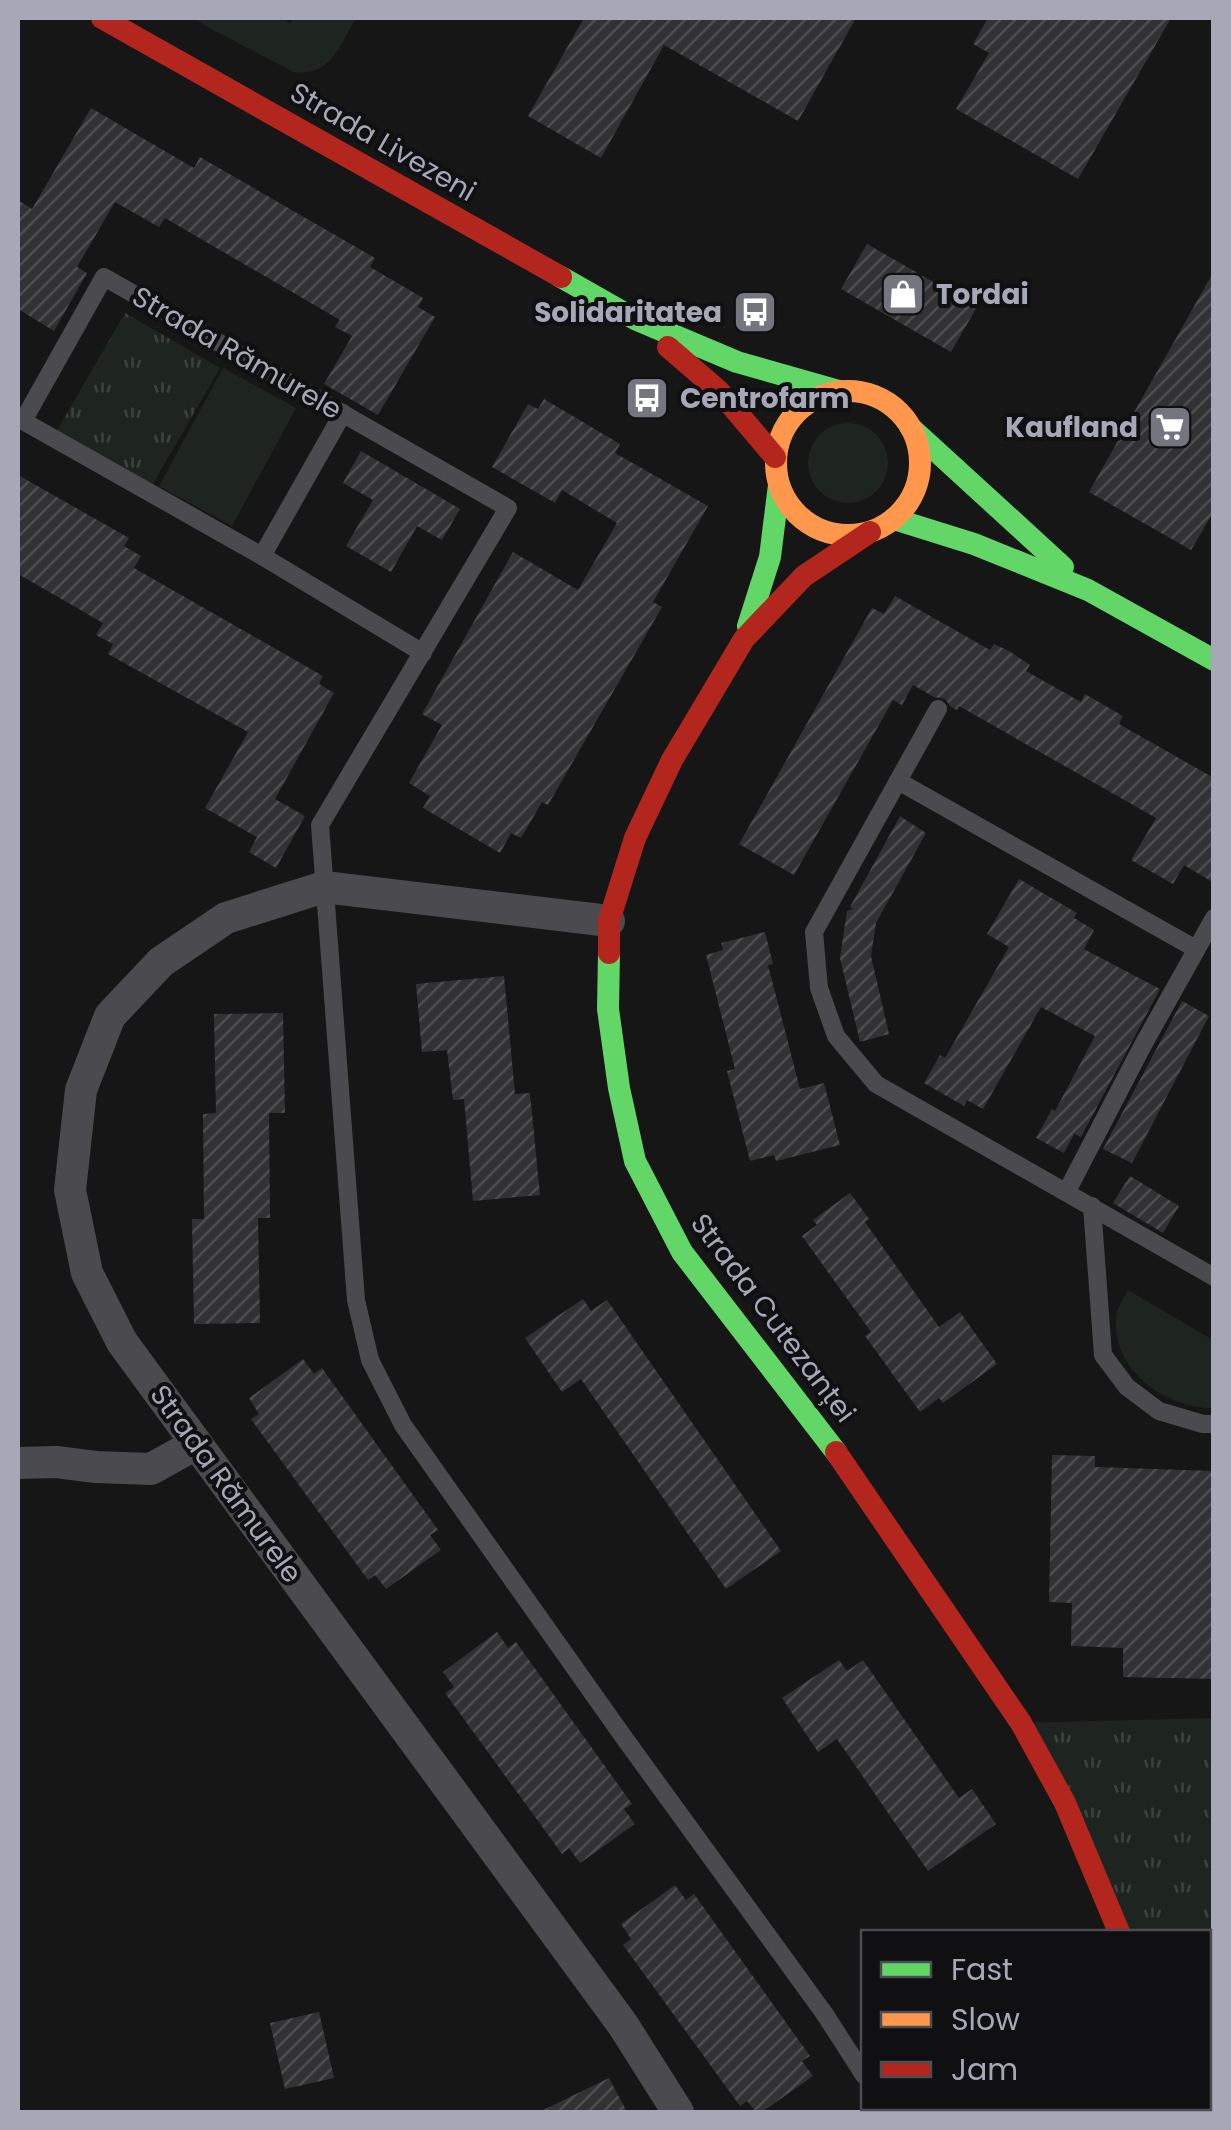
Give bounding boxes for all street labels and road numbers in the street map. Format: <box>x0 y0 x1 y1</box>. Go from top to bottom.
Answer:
street label: Strada Livezeni <box>283 73 483 211</box>
street label: Strada Rămurele <box>125 277 349 429</box>
street label: Strada Cutezanței <box>681 1205 865 1431</box>
street label: Strada Rămurele <box>141 1377 311 1591</box>

